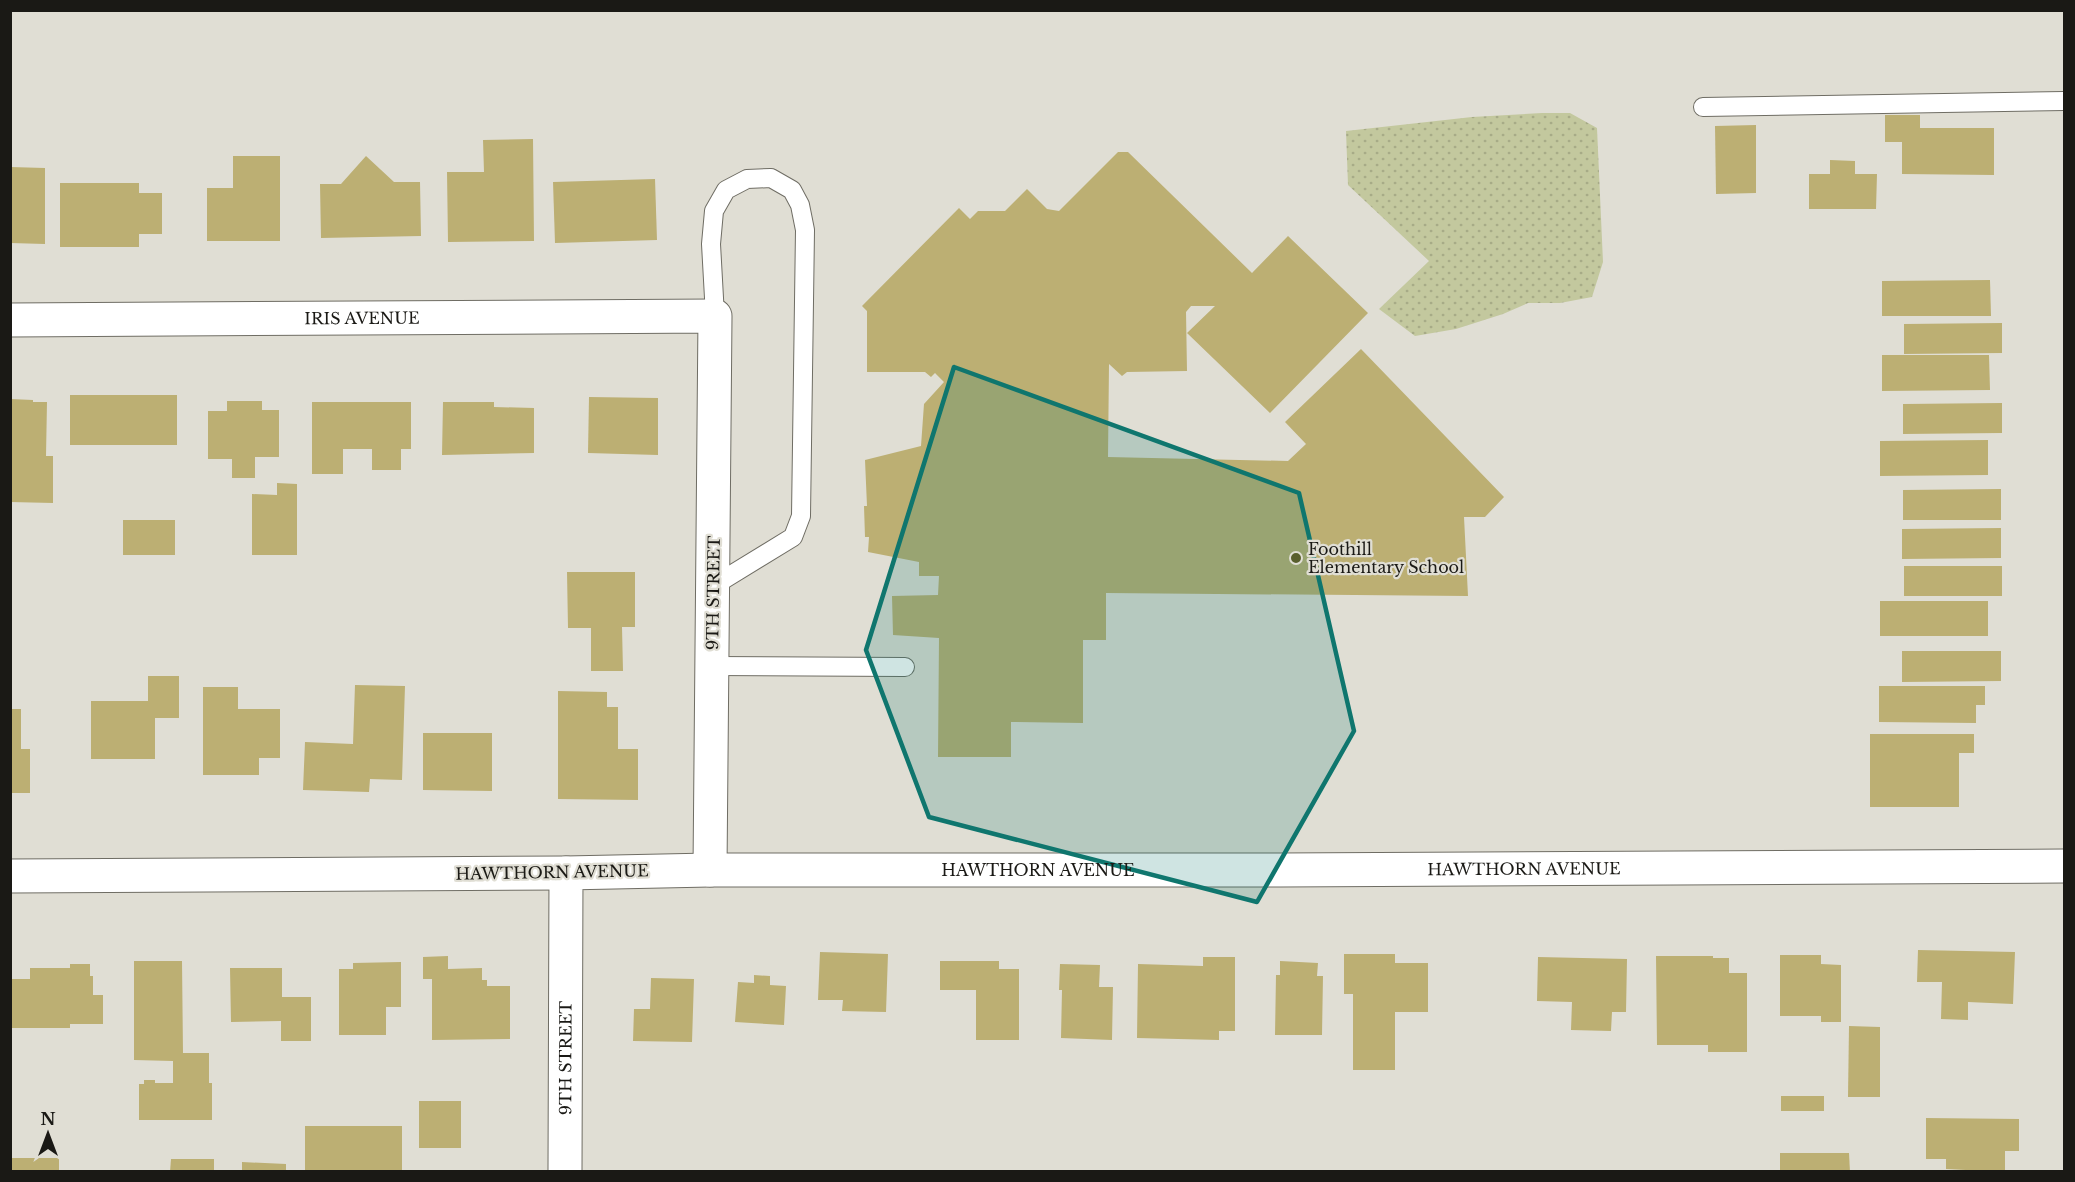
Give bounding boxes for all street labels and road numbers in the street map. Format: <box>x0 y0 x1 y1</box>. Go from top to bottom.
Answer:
street label: IRIS AVENUE <box>304 308 420 328</box>
street label: 9TH STREET <box>702 536 724 650</box>
street label: HAWTHORN AVENUE <box>1427 858 1621 879</box>
street label: HAWTHORN AVENUE <box>455 860 649 884</box>
street label: HAWTHORN AVENUE <box>941 860 1135 880</box>
street label: 9TH STREET <box>555 1001 576 1115</box>

